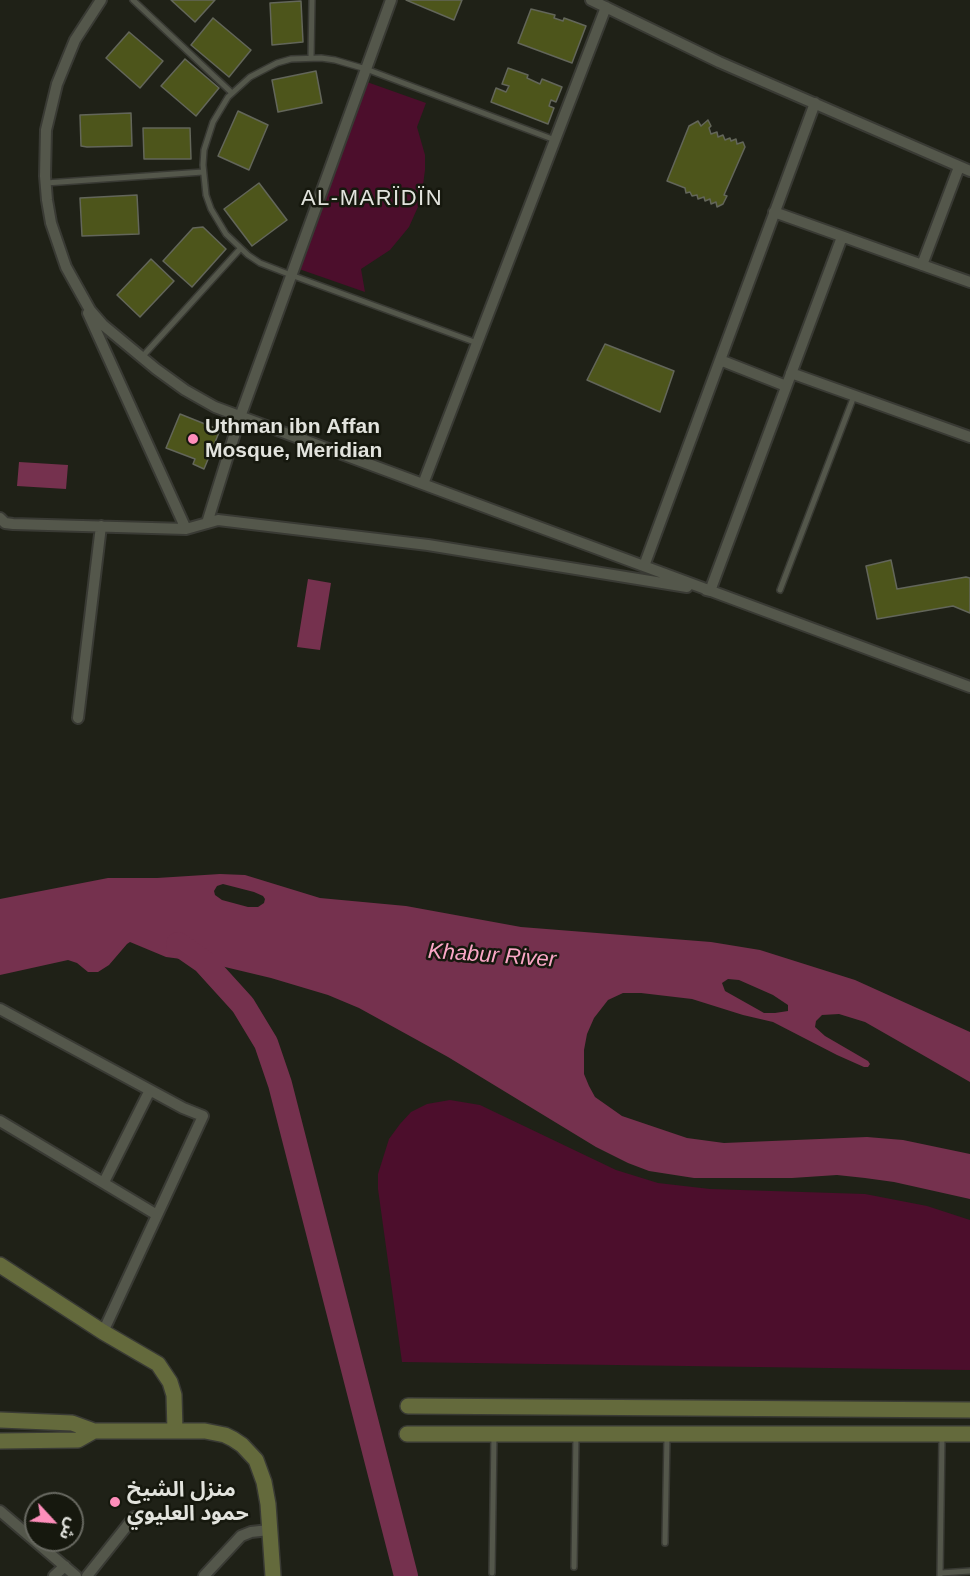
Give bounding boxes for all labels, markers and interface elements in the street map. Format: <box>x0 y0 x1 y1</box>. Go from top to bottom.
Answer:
district label: AL-MARÏDÏN <box>301 186 443 212</box>
place label: Uthman ibn Affan Mosque, Meridian <box>205 414 382 464</box>
marker: Uthman ibn Affan Mosque, Meridian <box>186 432 200 446</box>
water label: Khabur River <box>427 938 557 974</box>
place label: منزل الشيخ حمود العليوي <box>127 1477 249 1527</box>
north arrow <box>24 1492 84 1552</box>
marker: منزل الشيخ حمود العليوي <box>108 1495 122 1509</box>
text: ش <box>56 1516 81 1543</box>

